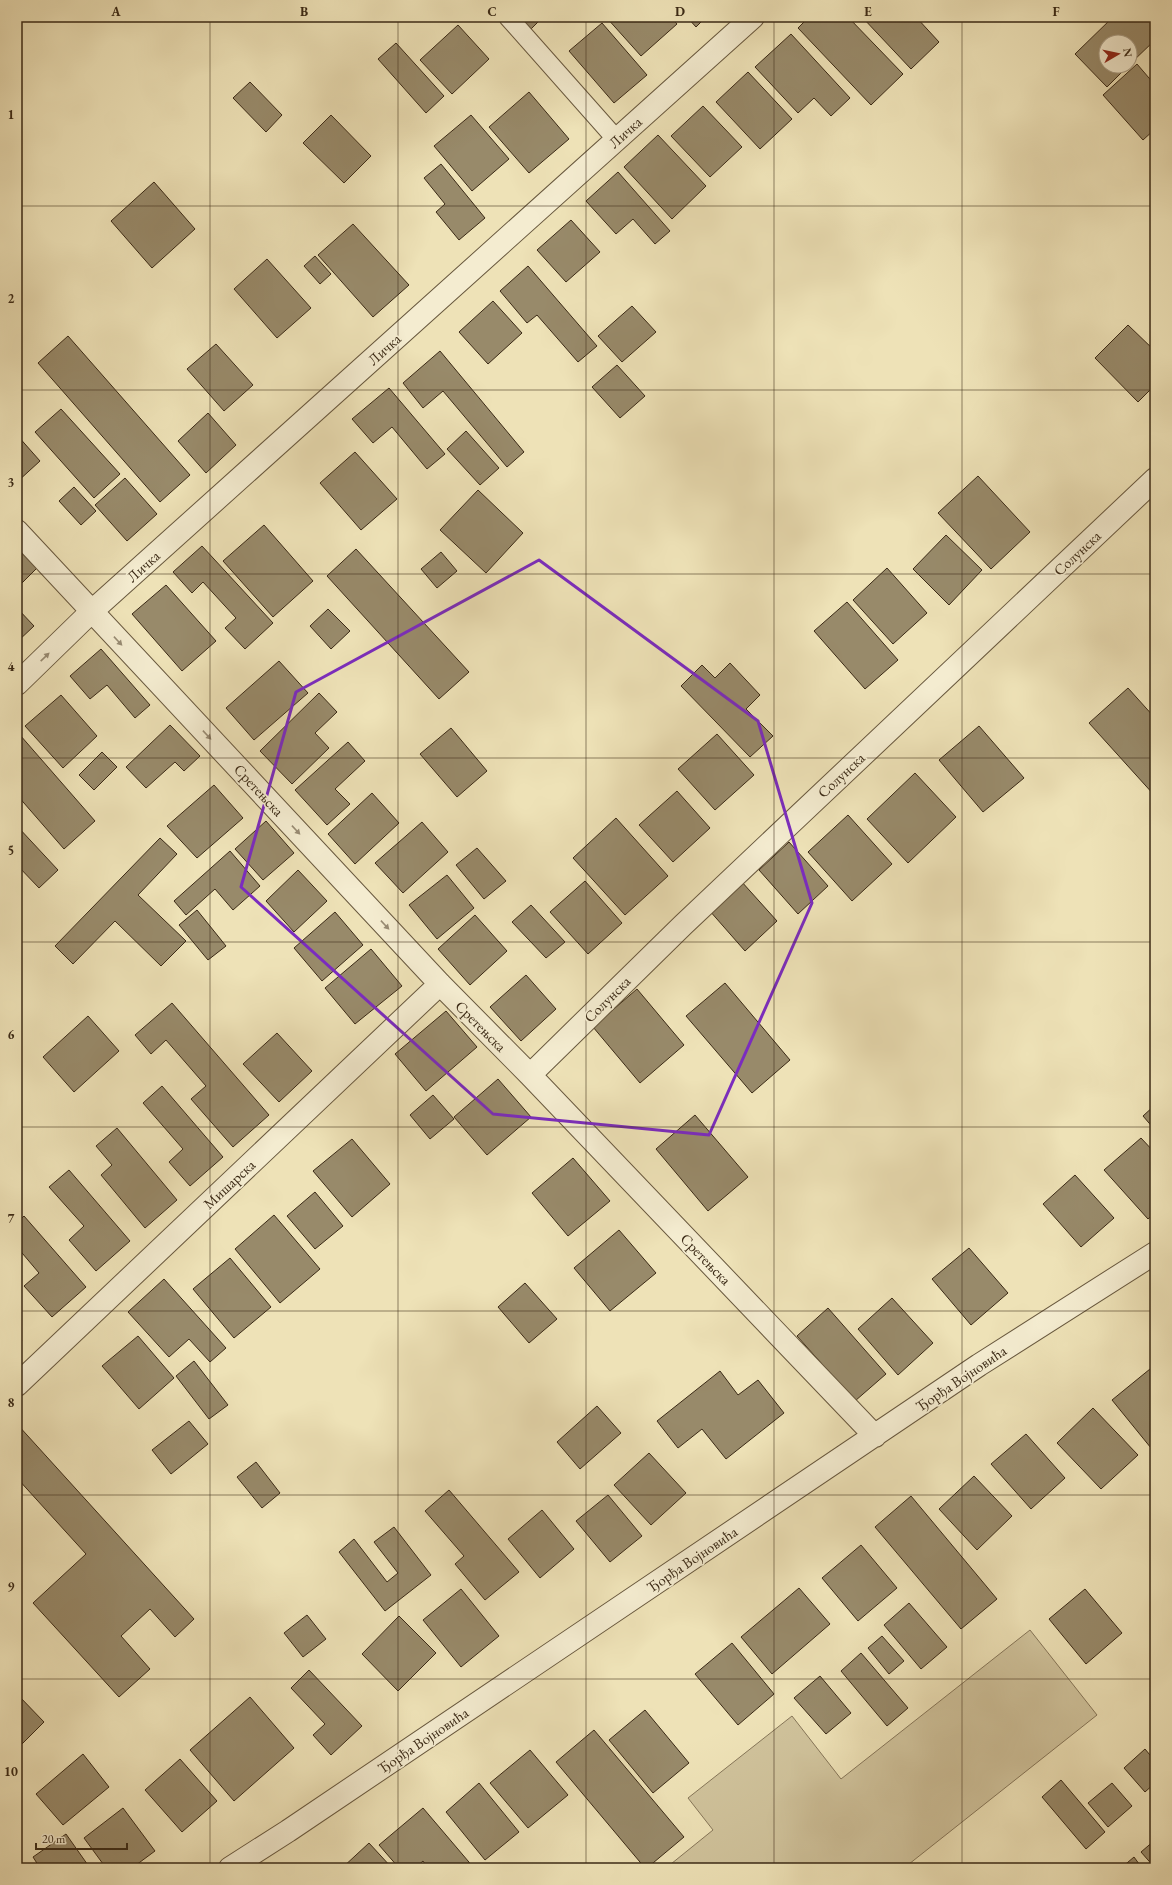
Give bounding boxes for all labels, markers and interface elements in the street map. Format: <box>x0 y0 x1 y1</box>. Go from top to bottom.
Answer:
text: A <box>110 3 121 20</box>
text: B <box>300 3 308 20</box>
text: C <box>487 3 497 20</box>
text: D <box>675 3 685 20</box>
text: E <box>864 3 872 20</box>
text: F <box>1052 3 1060 20</box>
north arrow <box>1098 34 1138 74</box>
text: N <box>1120 47 1136 58</box>
text: 1 <box>8 106 15 123</box>
street label: Личка <box>604 112 646 152</box>
text: 2 <box>8 290 15 307</box>
street label: Личка <box>363 329 405 369</box>
text: 3 <box>8 474 15 491</box>
street label: Солунска <box>1049 526 1105 580</box>
street label: Личка <box>122 546 164 586</box>
one-way arrow <box>113 636 123 646</box>
one-way arrow <box>40 652 50 661</box>
text: 4 <box>8 658 15 675</box>
one-way arrow <box>202 731 211 740</box>
street label: Солунска <box>813 748 869 802</box>
street label: Сретењска <box>230 760 288 820</box>
one-way arrow <box>291 825 301 835</box>
text: 5 <box>8 842 14 859</box>
one-way arrow <box>380 920 390 930</box>
street label: Солунска <box>580 972 634 1026</box>
street label: Сретењска <box>451 996 511 1056</box>
text: 6 <box>8 1026 15 1043</box>
street label: Мишарска <box>199 1155 259 1213</box>
text: 7 <box>8 1210 15 1227</box>
street label: Сретењска <box>677 1229 735 1289</box>
street label: Ђорђа Војновића <box>912 1341 1010 1415</box>
text: 8 <box>8 1394 15 1411</box>
street label: Ђорђа Војновића <box>643 1522 741 1596</box>
text: 9 <box>8 1578 15 1595</box>
street label: Ђорђа Војновића <box>374 1703 472 1777</box>
text: 10 <box>4 1763 18 1780</box>
scale bar <box>36 1825 127 1851</box>
text: 20 m <box>42 1831 66 1847</box>

